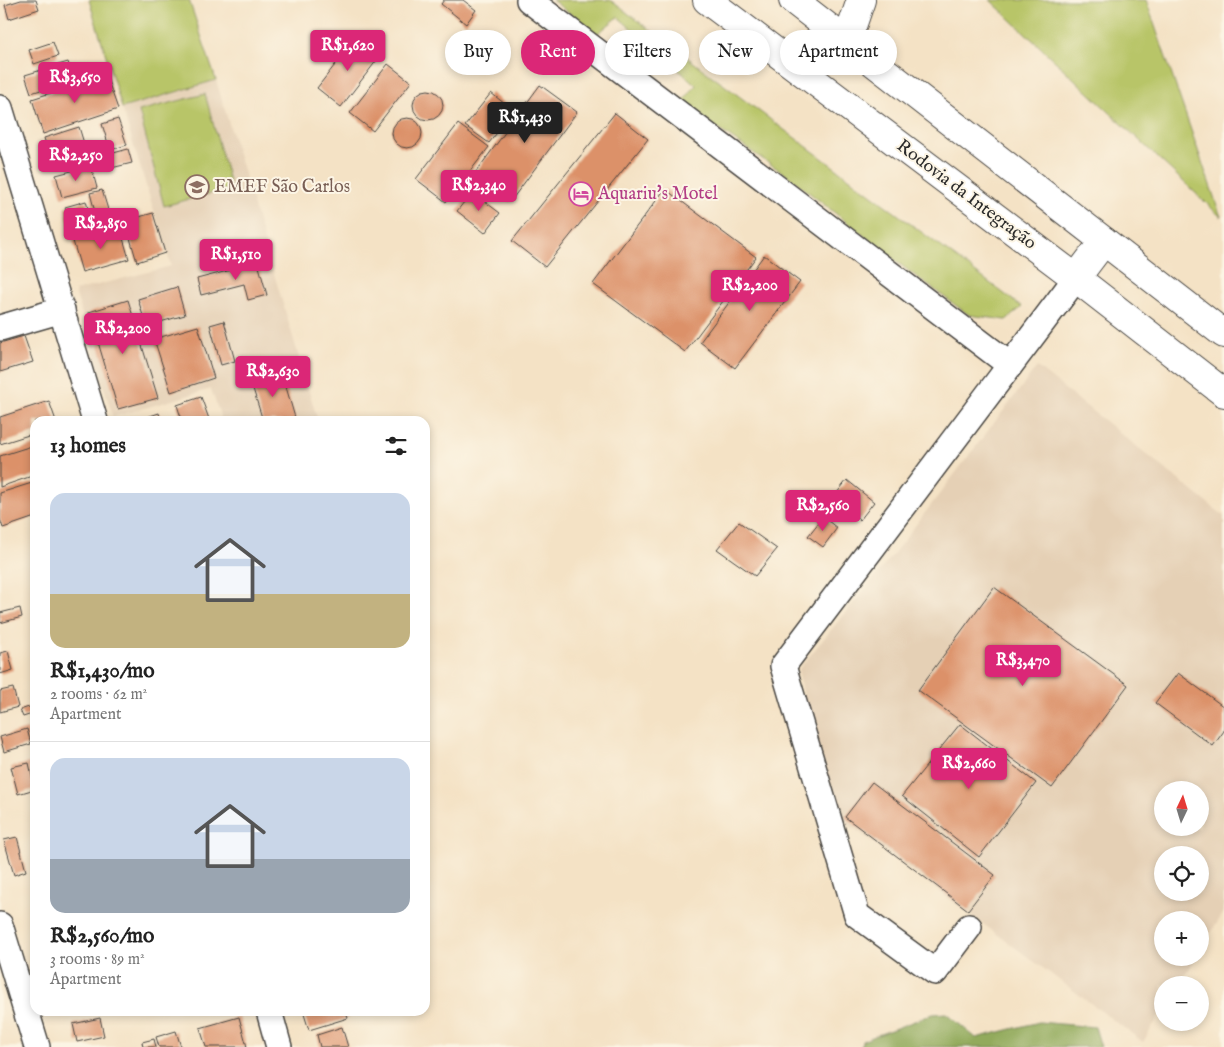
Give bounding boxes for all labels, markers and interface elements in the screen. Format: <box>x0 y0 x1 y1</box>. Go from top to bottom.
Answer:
pin: R$1,620 <box>302 30 394 72</box>
chip: Buy <box>445 30 511 75</box>
chip: Rent <box>521 30 595 75</box>
chip: Filters <box>605 30 689 75</box>
chip: New <box>699 30 770 75</box>
chip: Apartment <box>780 30 897 75</box>
text: R$1,620 <box>321 36 375 56</box>
pin: R$3,650 <box>29 62 121 104</box>
text: R$3,650 <box>49 68 101 88</box>
pin: R$1,430 <box>479 102 571 144</box>
text: R$1,430 <box>498 108 552 128</box>
street label: Rodovia da Integração <box>891 135 1041 255</box>
pin: R$2,250 <box>30 140 122 182</box>
text: R$2,250 <box>49 146 103 166</box>
pin: R$2,340 <box>433 170 525 212</box>
school or university icon: EMEF São Carlos <box>184 174 210 200</box>
place label: EMEF São Carlos <box>214 176 350 199</box>
text: R$2,340 <box>452 176 506 196</box>
hotel icon: Aquariu's Motel <box>568 181 594 207</box>
place label: Aquariu's Motel <box>597 183 718 206</box>
pin: R$2,850 <box>55 208 147 250</box>
text: R$2,850 <box>75 214 127 234</box>
pin: R$1,510 <box>190 238 282 281</box>
text: R$1,510 <box>211 245 261 265</box>
pin: R$2,200 <box>704 270 796 312</box>
text: R$2,200 <box>722 276 778 296</box>
pin: R$2,200 <box>77 312 169 355</box>
text: R$2,200 <box>95 319 151 339</box>
pin: R$2,630 <box>227 356 319 398</box>
text: R$2,630 <box>246 362 300 382</box>
icon: filters <box>382 432 410 460</box>
text: 13 homes <box>50 433 126 460</box>
pin: R$2,560 <box>777 490 869 532</box>
text: R$2,560 <box>796 496 850 516</box>
icon: home <box>185 525 275 615</box>
pin: R$3,470 <box>977 644 1069 687</box>
text: R$3,470 <box>996 651 1050 671</box>
text: R$1,430/mo <box>50 658 155 685</box>
text: 2 rooms · 62 m² <box>50 685 147 705</box>
text: Apartment <box>50 705 121 725</box>
pin: R$2,660 <box>923 748 1015 790</box>
text: R$2,660 <box>942 754 996 774</box>
north arrow <box>1154 781 1209 836</box>
map controls <box>1154 781 1209 1031</box>
icon: home <box>185 791 275 881</box>
button: locate <box>1154 846 1209 901</box>
button: + <box>1154 911 1209 966</box>
text: R$2,560/mo <box>50 923 154 950</box>
text: 3 rooms · 89 m² <box>50 950 145 970</box>
text: Apartment <box>50 970 121 990</box>
button: − <box>1154 976 1209 1031</box>

